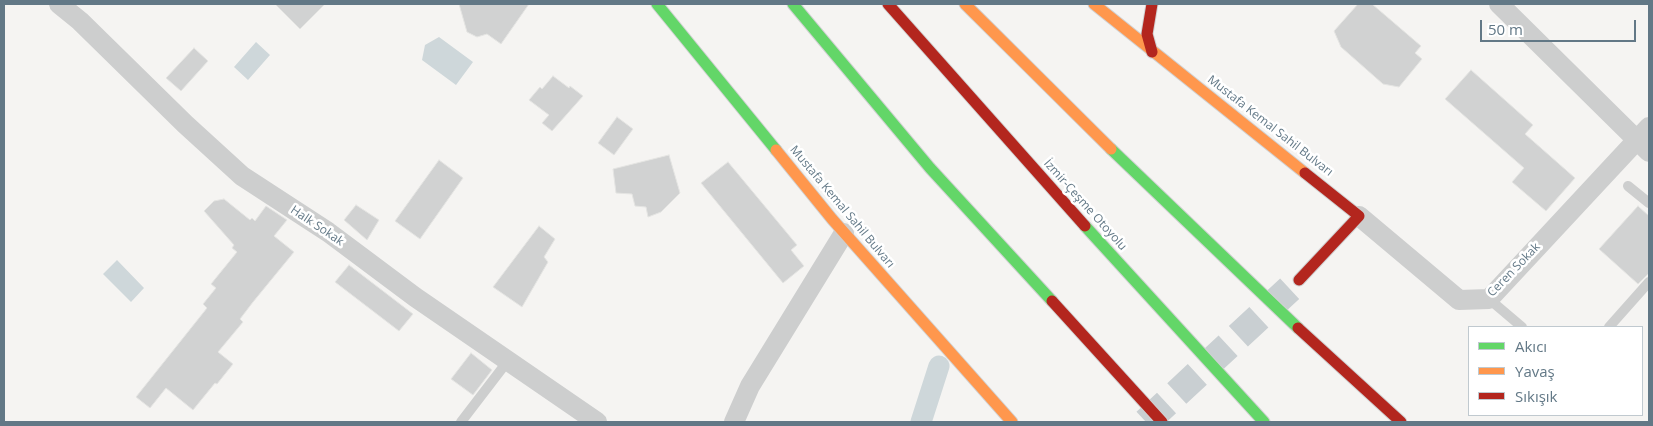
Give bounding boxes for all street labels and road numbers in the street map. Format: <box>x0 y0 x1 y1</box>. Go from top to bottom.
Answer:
street label: Mustafa Kemal Sahil Bulvarı <box>1204 73 1336 179</box>
street label: Mustafa Kemal Sahil Bulvarı <box>787 143 897 271</box>
street label: İzmir-Çeşme Otoyolu <box>1040 157 1130 253</box>
street label: Halk Sokak <box>288 203 346 249</box>
street label: Ceren Sokak <box>1485 240 1543 300</box>

